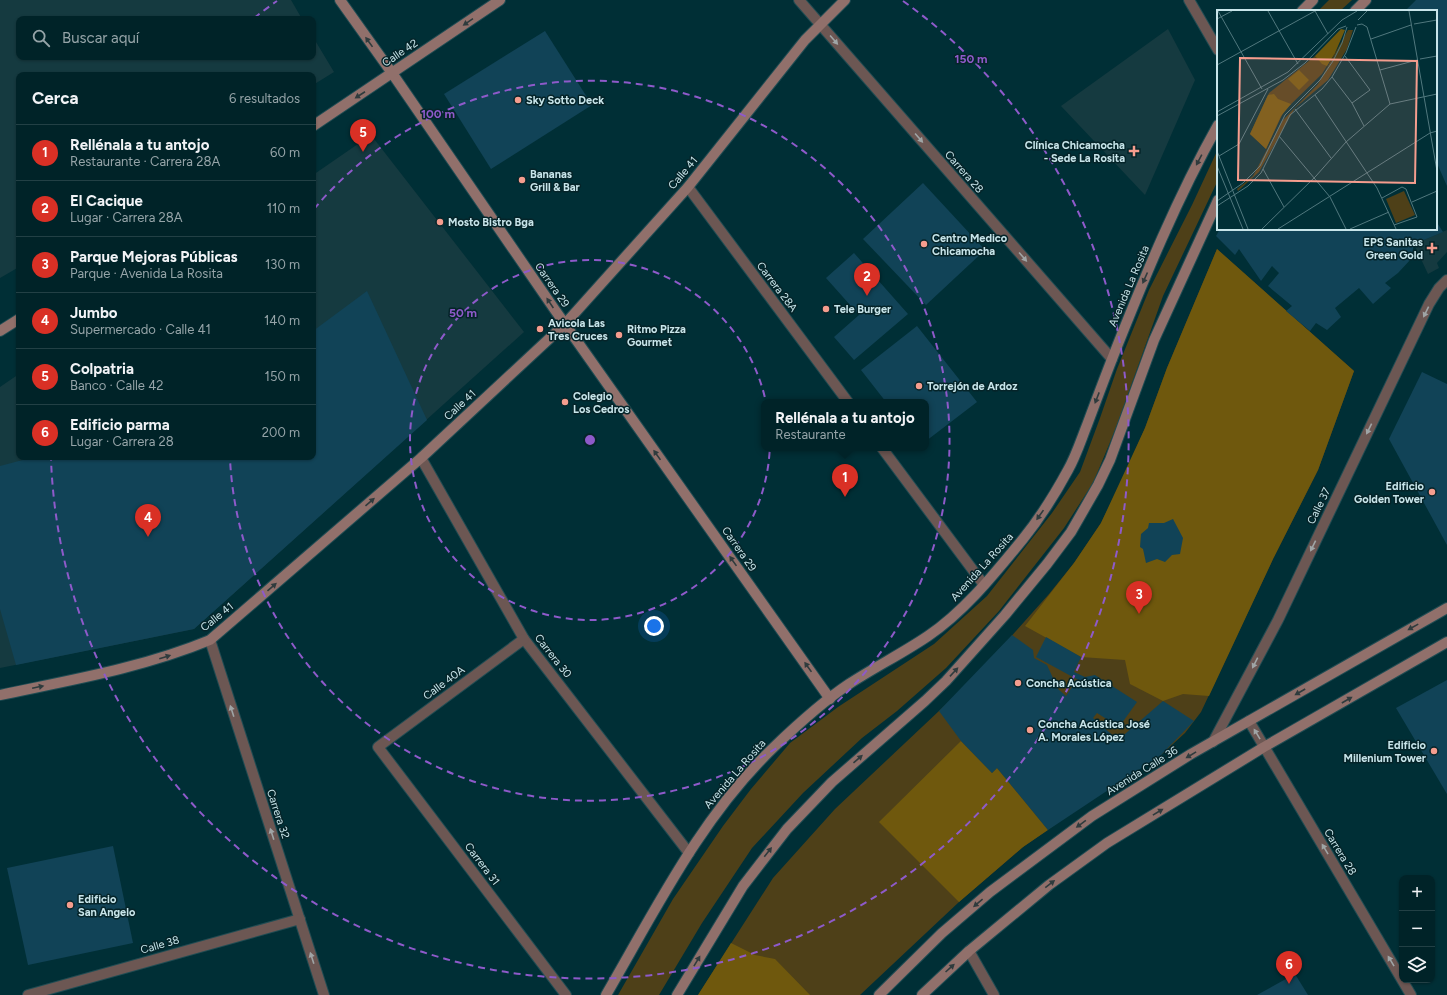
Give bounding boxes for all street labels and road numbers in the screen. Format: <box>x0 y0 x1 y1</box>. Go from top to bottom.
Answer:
street label: Calle 42 <box>380 36 420 70</box>
street label: Carrera 28 <box>942 148 986 196</box>
street label: Calle 41 <box>666 154 700 192</box>
street label: Avenida La Rosita <box>1106 243 1152 329</box>
street label: Carrera 28A <box>754 259 800 315</box>
street label: Carrera 29 <box>532 260 572 310</box>
street label: Calle 41 <box>441 387 479 423</box>
street label: Calle 37 <box>1305 486 1333 526</box>
street label: Carrera 29 <box>719 524 759 574</box>
street label: Avenida La Rosita <box>948 530 1016 604</box>
street label: Calle 41 <box>198 600 236 634</box>
street label: Carrera 30 <box>532 631 574 681</box>
street label: Calle 40A <box>421 663 468 703</box>
street label: Avenida La Rosita <box>702 737 768 811</box>
street label: Avenida Calle 36 <box>1104 744 1180 798</box>
street label: Carrera 32 <box>264 788 292 840</box>
street label: Carrera 28 <box>1321 826 1359 878</box>
street label: Carrera 31 <box>462 840 502 888</box>
street label: Calle 38 <box>139 933 181 957</box>

